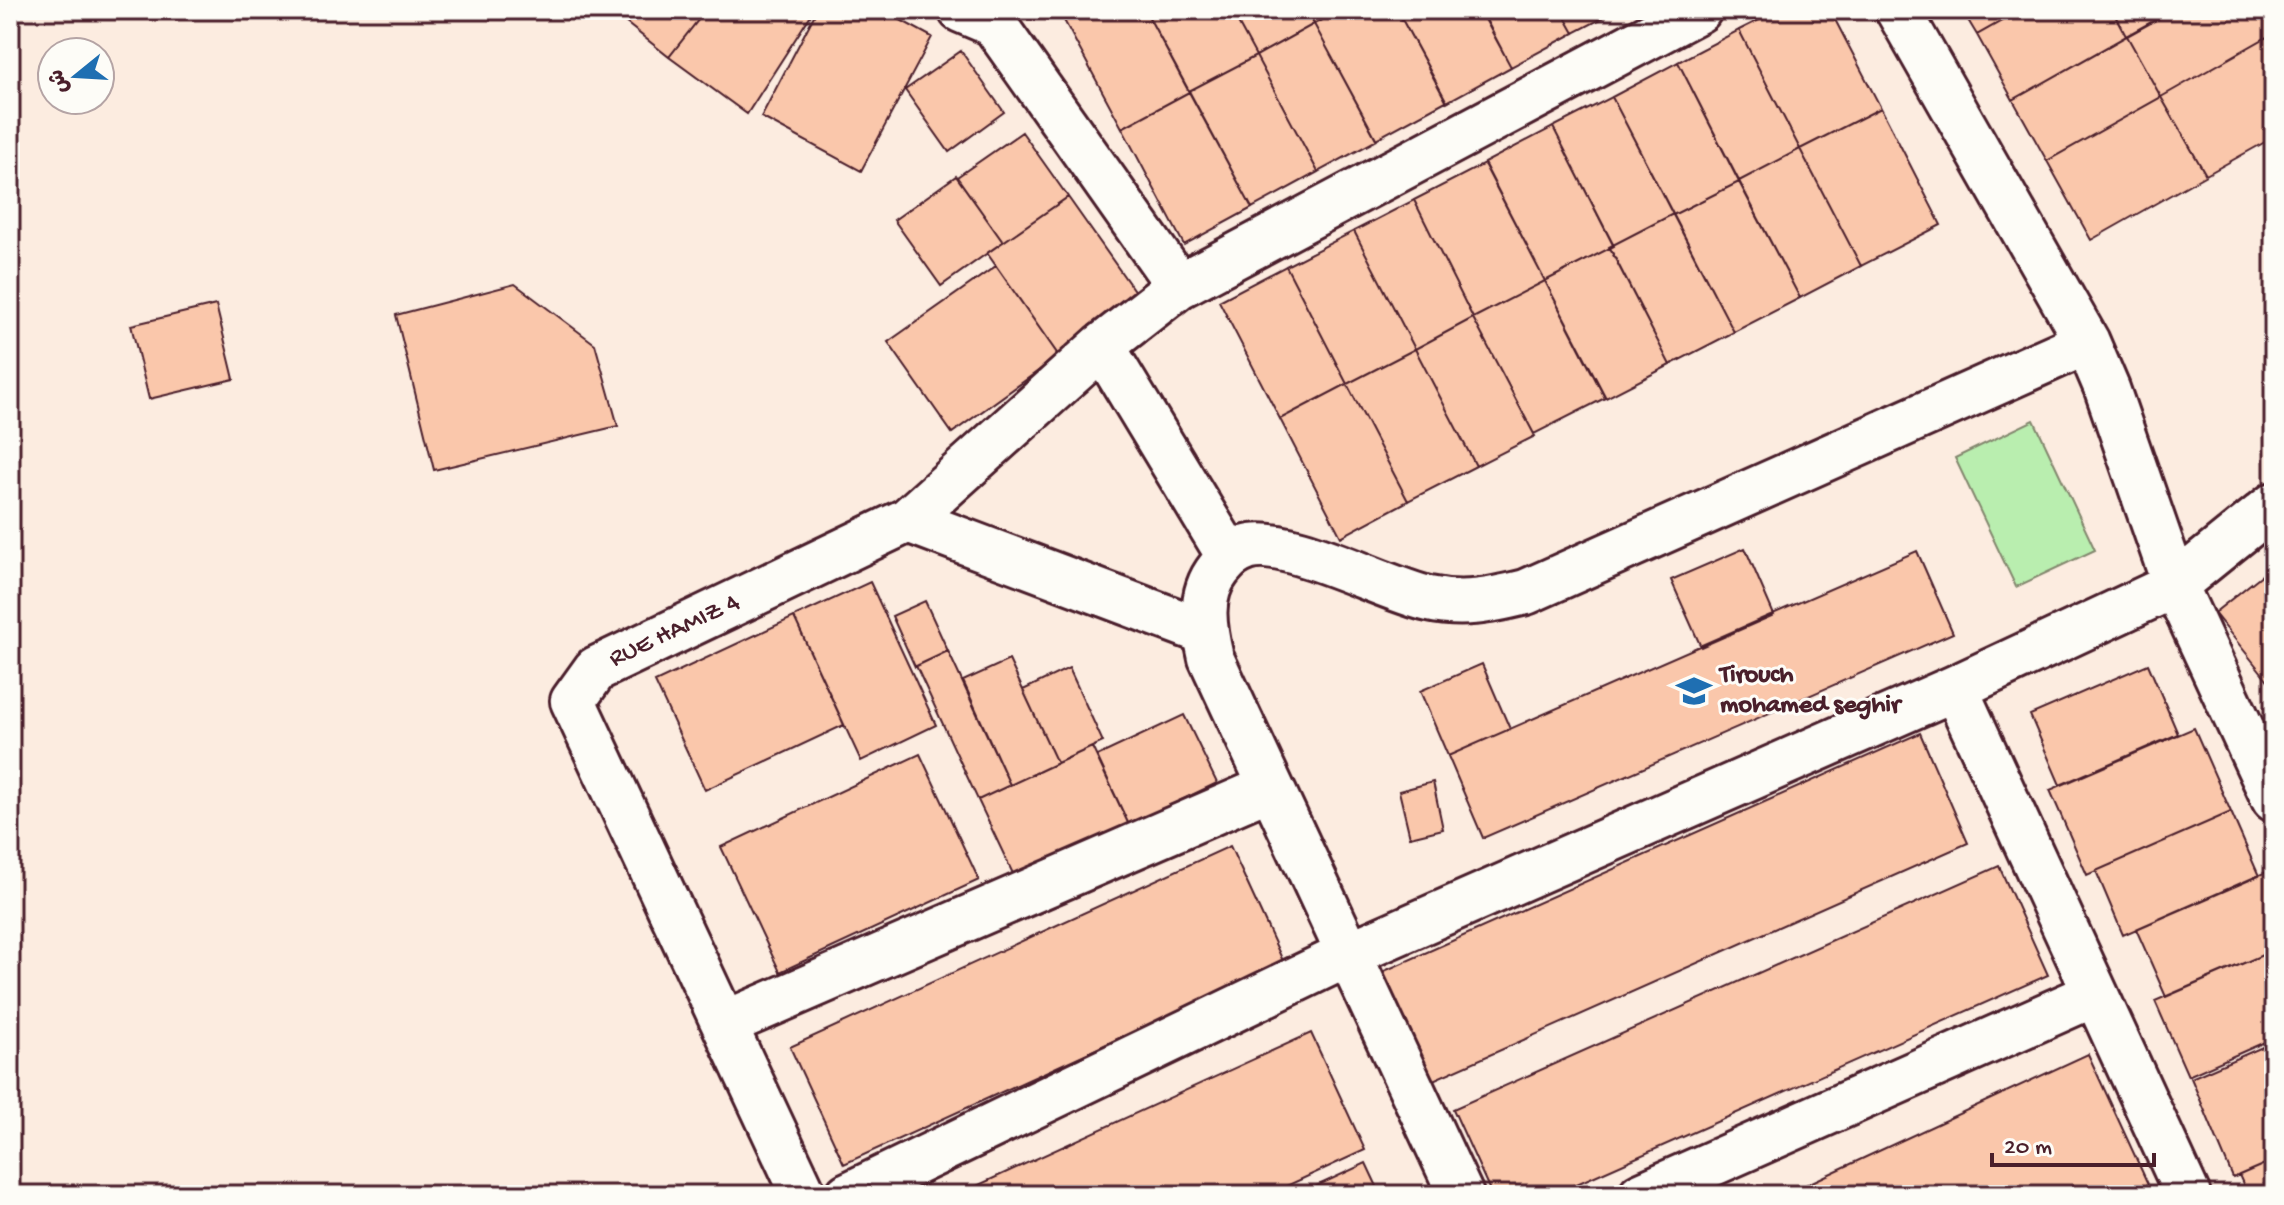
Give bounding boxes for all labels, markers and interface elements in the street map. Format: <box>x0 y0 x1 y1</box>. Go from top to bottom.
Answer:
north arrow <box>36 36 116 116</box>
text: ش <box>45 65 77 96</box>
street label: RUE HAMIZ 4 <box>605 588 745 676</box>
place label: Tirouch mohamed seghir <box>1718 661 1903 722</box>
school or university icon: Tirouch mohamed seghir <box>1675 672 1713 710</box>
scale bar <box>1992 1117 2154 1167</box>
text: 20 m <box>2004 1134 2052 1163</box>

